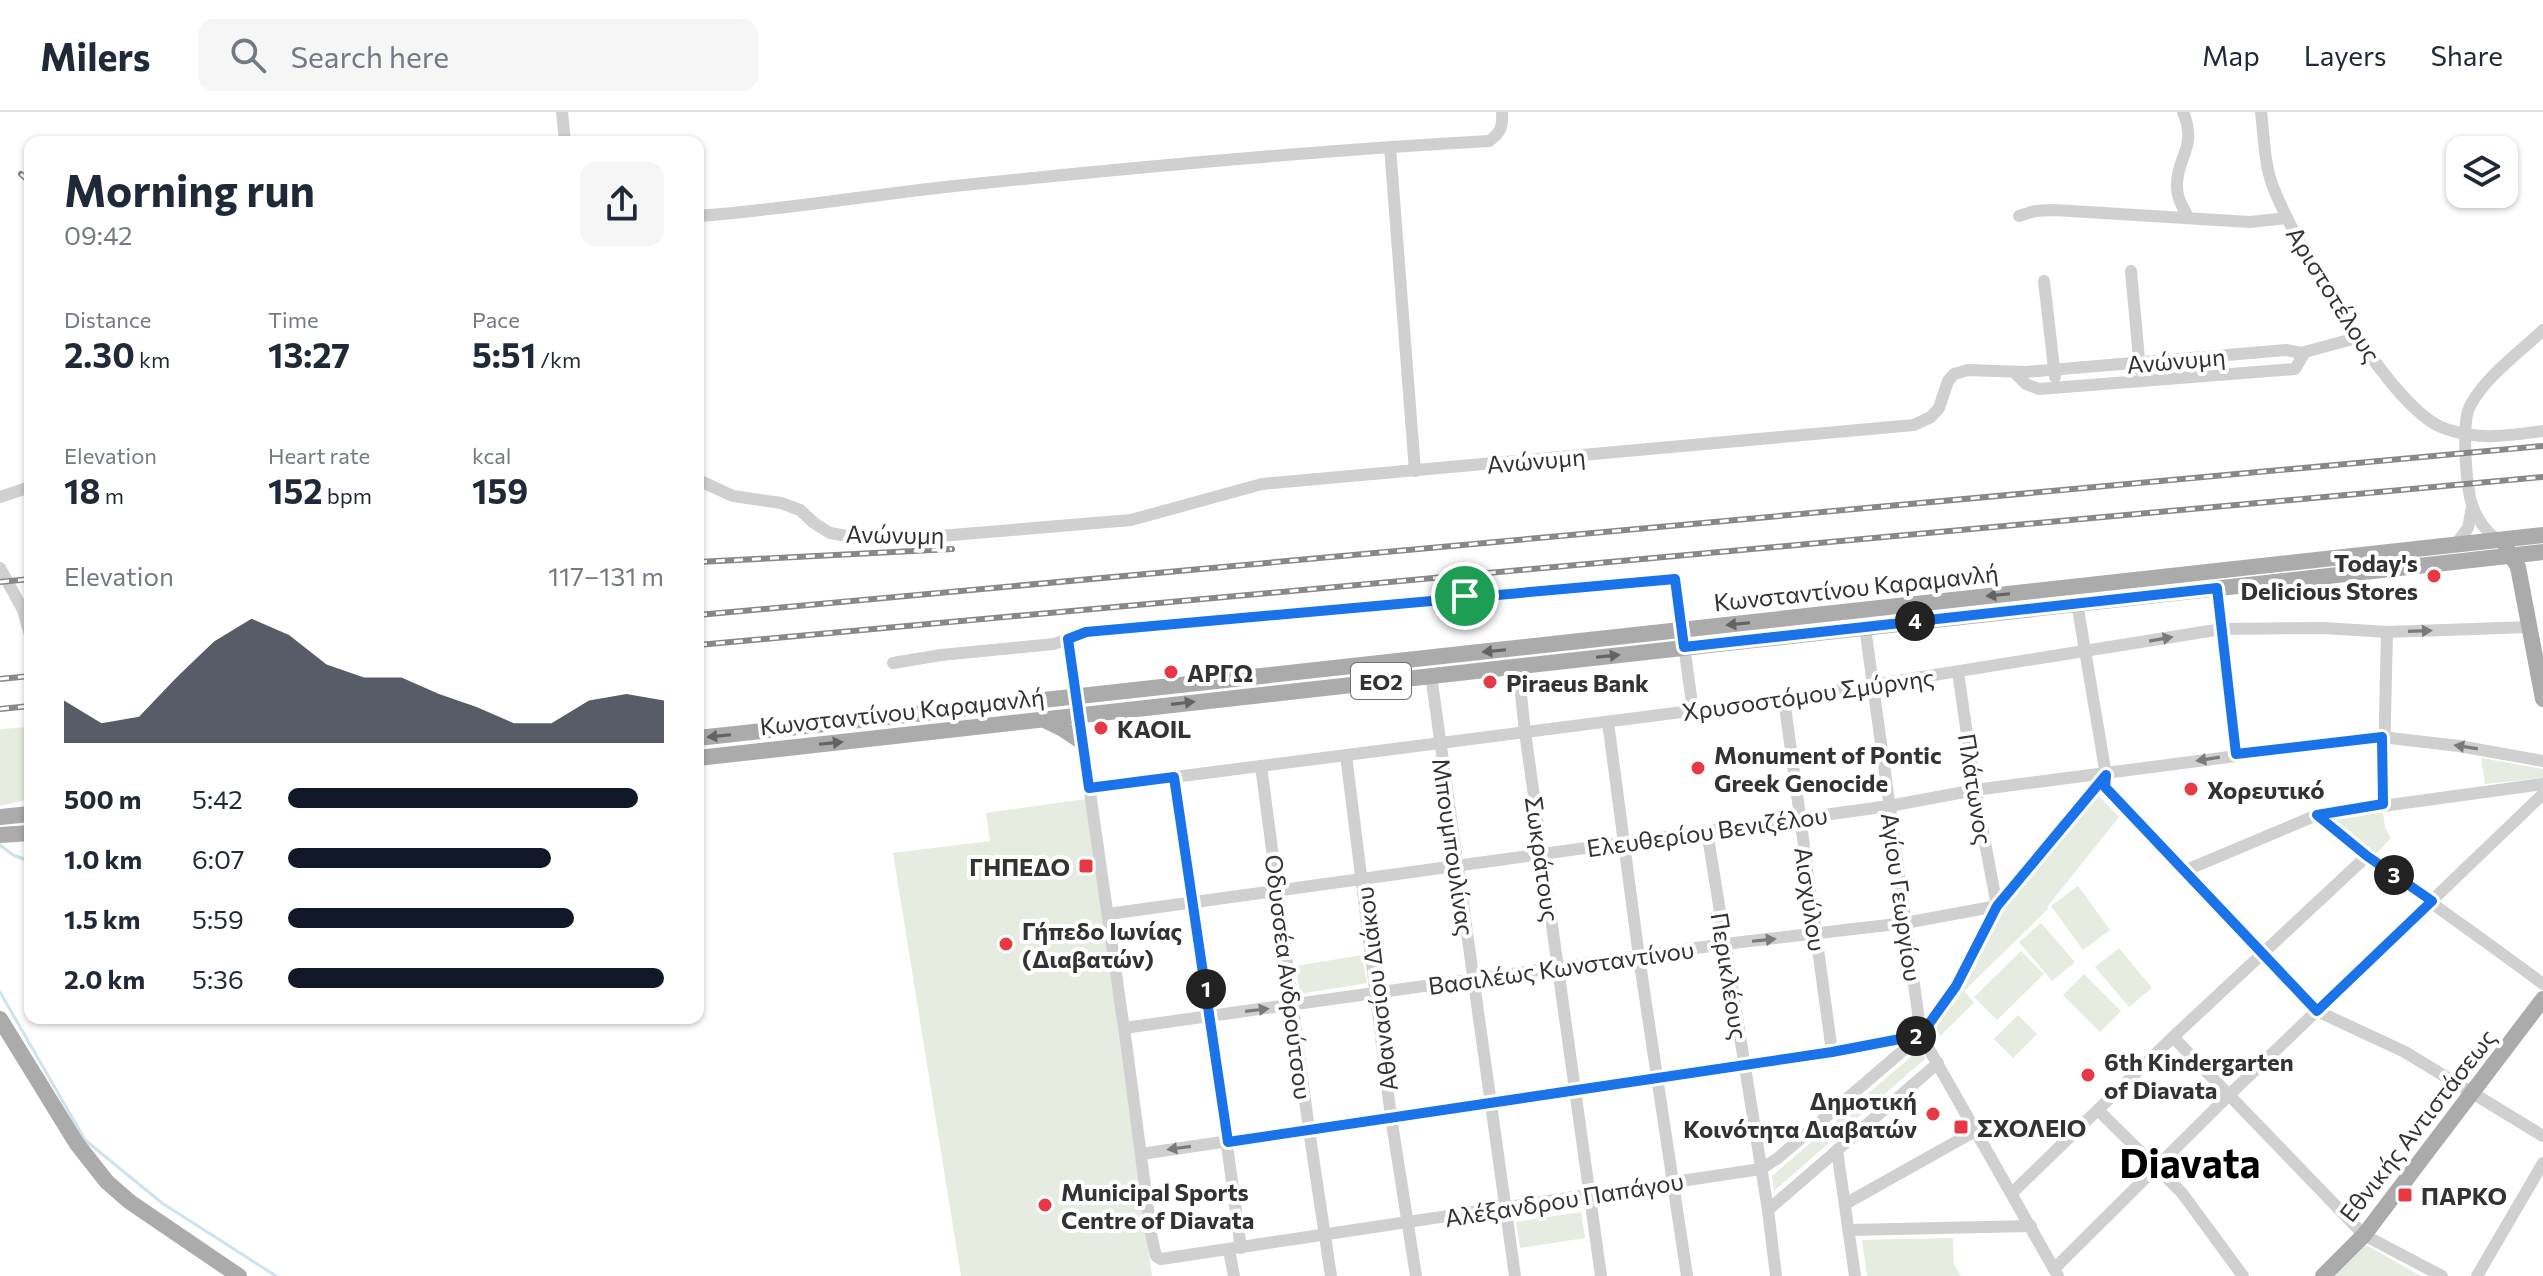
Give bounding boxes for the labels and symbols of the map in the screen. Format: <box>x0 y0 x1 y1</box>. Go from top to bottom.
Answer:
street label: Αριστοτέλους <box>2281 221 2387 367</box>
street label: Ανώνυμη <box>2125 341 2227 379</box>
street label: Ανώνυμη <box>1485 441 1587 479</box>
street label: Ανώνυμη <box>845 519 945 549</box>
place label: Today's Delicious Stores <box>2240 548 2418 605</box>
street label: Κωνσταντίνου Καραμανλή <box>1712 558 2000 616</box>
pin <box>1431 562 1499 630</box>
marker: Today's Delicious Stores <box>2425 567 2443 585</box>
one-way arrow <box>1985 589 2010 602</box>
pin: 4 <box>1895 601 1935 641</box>
one-way arrow <box>1725 617 1750 630</box>
one-way arrow <box>2408 624 2433 637</box>
one-way arrow <box>2149 632 2174 645</box>
one-way arrow <box>1481 644 1506 657</box>
one-way arrow <box>1596 649 1621 662</box>
place label: ΑΡΓΩ <box>1187 658 1253 687</box>
street label: Χρυσοστόμου Σμύρνης <box>1680 662 1936 726</box>
marker: ΑΡΓΩ <box>1162 663 1180 681</box>
road number: ΕΟ2 <box>1351 663 1411 699</box>
place label: Piraeus Bank <box>1506 668 1649 697</box>
marker: Piraeus Bank <box>1481 673 1499 691</box>
street label: Κωνσταντίνου Καραμανλή <box>758 682 1046 740</box>
one-way arrow <box>1171 697 1196 710</box>
place label: KAOIL <box>1117 714 1191 743</box>
marker: KAOIL <box>1092 719 1110 737</box>
one-way arrow <box>706 729 731 742</box>
street label: Πλάτωνος <box>1953 731 1999 847</box>
one-way arrow <box>819 737 844 750</box>
place label: Monument of Pontic Greek Genocide <box>1714 740 1942 797</box>
one-way arrow <box>2453 740 2478 753</box>
one-way arrow <box>2195 753 2220 765</box>
street label: Μπουμπουλίνας <box>1427 756 1481 938</box>
marker: Monument of Pontic Greek Genocide <box>1689 759 1707 777</box>
place label: Χορευτικό <box>2207 775 2325 804</box>
marker: Χορευτικό <box>2182 780 2200 798</box>
street label: Σωκράτους <box>1520 794 1566 924</box>
street label: Ελευθερίου Βενιζέλου <box>1585 800 1829 862</box>
street label: Αγίου Γεωργίου <box>1876 811 1928 983</box>
street label: Αισχύλου <box>1789 845 1833 953</box>
place label: ΓΗΠΕΔΟ <box>969 852 1070 881</box>
street label: Οδυσσέα Ανδρούτσου <box>1260 853 1318 1101</box>
pin: 3 <box>2374 855 2414 895</box>
marker: ΓΗΠΕΔΟ <box>1077 857 1095 875</box>
street label: Αθανασίου Διάκου <box>1349 885 1403 1093</box>
street label: Περικλέους <box>1706 910 1754 1042</box>
place label: Γήπεδο Ιωνίας (Διαβατών) <box>1022 916 1182 973</box>
one-way arrow <box>1752 933 1777 946</box>
street label: Βασιλέως Κωνσταντίνου <box>1426 934 1696 1000</box>
marker: Γήπεδο Ιωνίας (Διαβατών) <box>997 935 1015 953</box>
pin: 1 <box>1186 969 1226 1009</box>
one-way arrow <box>1245 1004 1270 1017</box>
pin: 2 <box>1896 1016 1936 1056</box>
street label: Εθνικής Αντιστάσεως <box>2333 1023 2501 1227</box>
place label: 6th Kindergarten of Diavata <box>2104 1047 2294 1104</box>
marker: 6th Kindergarten of Diavata <box>2079 1066 2097 1084</box>
place label: Δημοτική Κοινότητα Διαβατών <box>1683 1086 1917 1143</box>
marker: Δημοτική Κοινότητα Διαβατών <box>1924 1105 1942 1123</box>
place label: ΣΧΟΛΕΙΟ <box>1977 1113 2086 1142</box>
marker: ΣΧΟΛΕΙΟ <box>1952 1118 1970 1136</box>
district label: Diavata <box>2119 1137 2261 1186</box>
one-way arrow <box>1167 1142 1192 1155</box>
street label: Αλέξανδρου Παπάγου <box>1442 1166 1686 1232</box>
place label: Municipal Sports Centre of Diavata <box>1061 1177 1254 1234</box>
place label: ΠΑΡΚΟ <box>2421 1181 2507 1210</box>
marker: ΠΑΡΚΟ <box>2396 1186 2414 1204</box>
marker: Municipal Sports Centre of Diavata <box>1036 1196 1054 1214</box>

